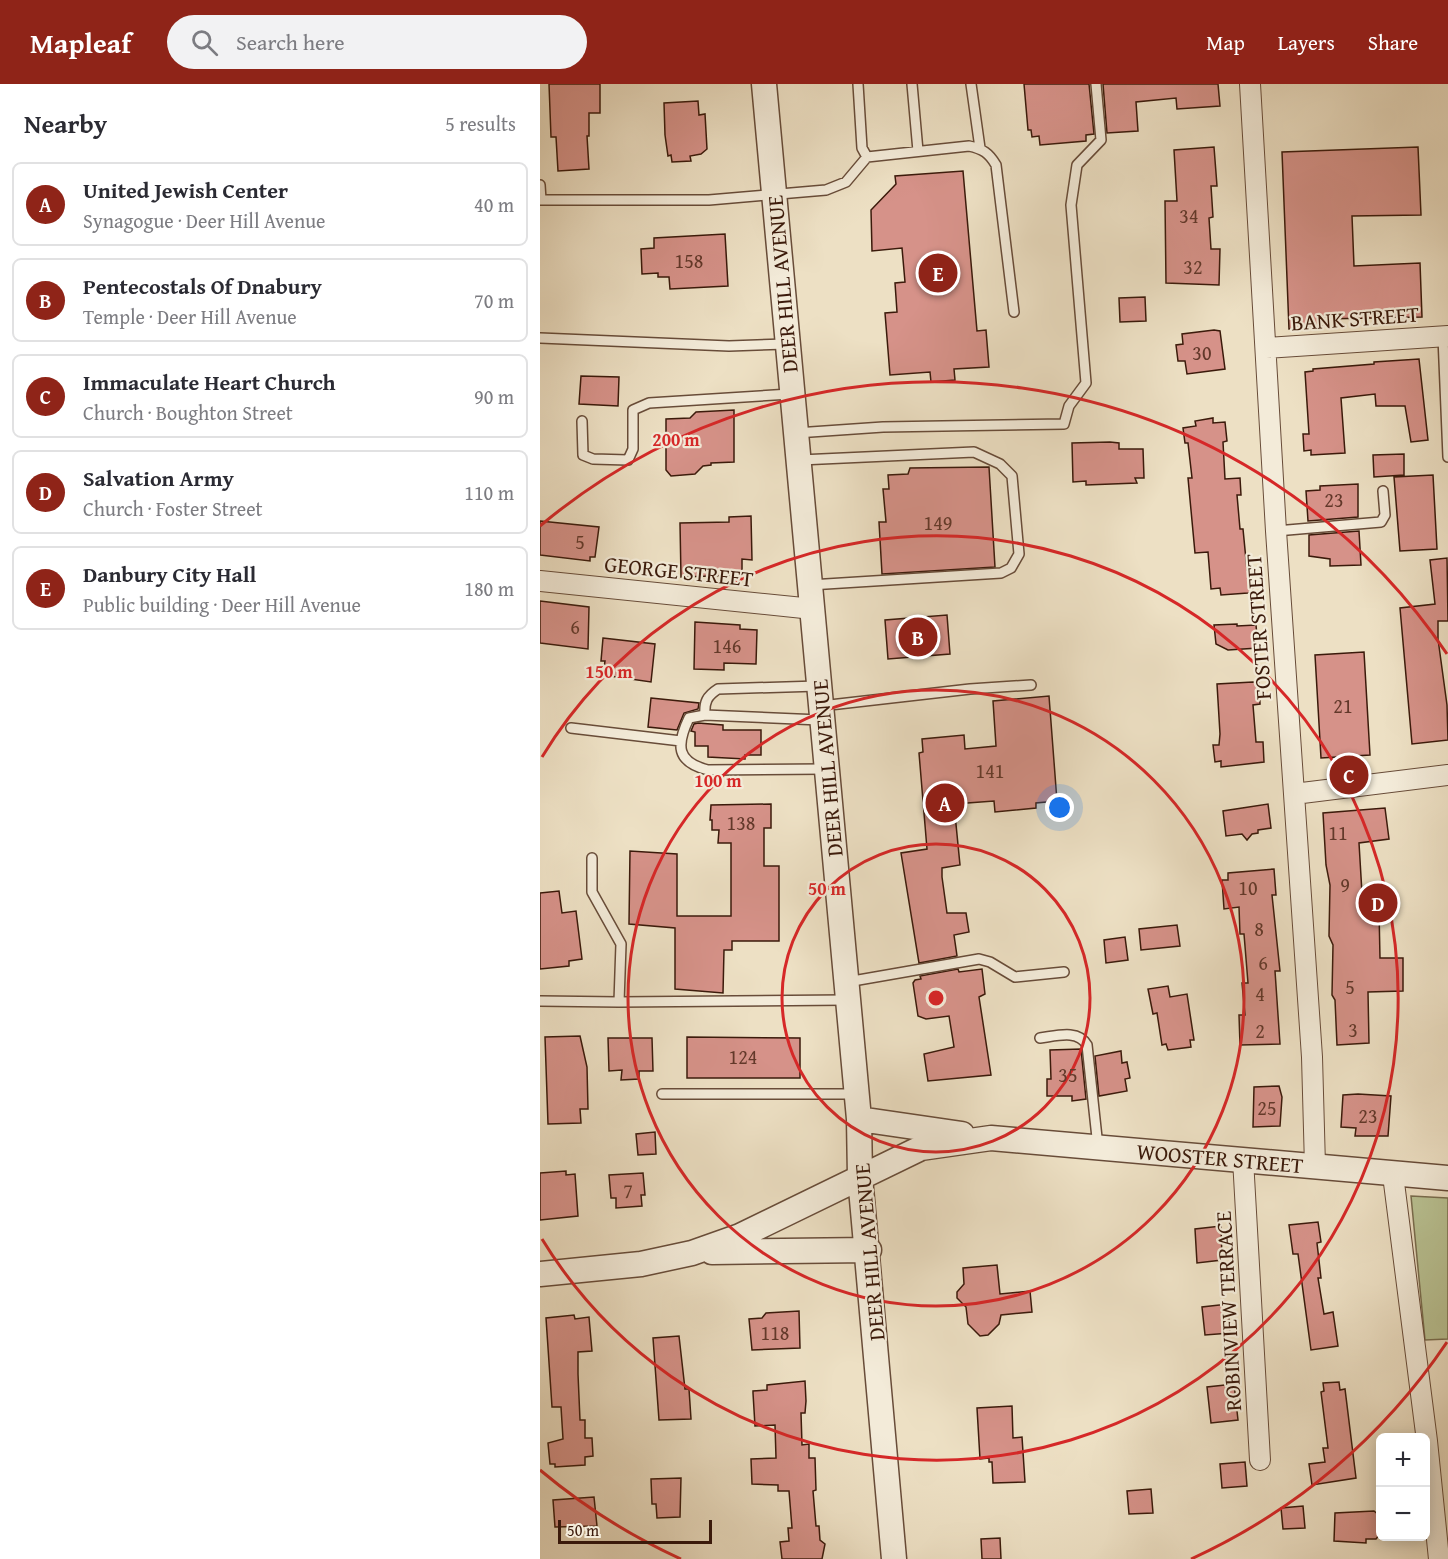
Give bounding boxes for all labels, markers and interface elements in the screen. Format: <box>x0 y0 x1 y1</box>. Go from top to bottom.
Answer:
search box <box>167 15 587 69</box>
text: Mapleaf <box>30 22 131 63</box>
icon: search <box>188 26 221 59</box>
text: Search here <box>236 26 345 58</box>
text: Map <box>1206 27 1245 58</box>
text: Layers <box>1278 27 1335 58</box>
text: Share <box>1368 27 1418 58</box>
text: Nearby <box>24 104 107 143</box>
text: 5 results <box>445 109 516 138</box>
text: United Jewish Center <box>83 174 288 206</box>
text: A <box>39 190 52 219</box>
text: 40 m <box>474 190 514 219</box>
street label: DEER HILL AVENUE <box>758 194 806 374</box>
house number: 34 <box>1179 201 1199 230</box>
text: Synagogue · Deer Hill Avenue <box>83 206 325 235</box>
house number: 158 <box>675 246 703 275</box>
pin: E <box>918 250 958 296</box>
house number: 32 <box>1183 252 1203 281</box>
text: Pentecostals Of Dnabury <box>83 270 322 302</box>
text: B <box>39 286 52 315</box>
text: 70 m <box>474 286 514 315</box>
street label: BANK STREET <box>1290 298 1420 338</box>
text: Temple · Deer Hill Avenue <box>83 302 297 331</box>
house number: 30 <box>1192 338 1212 367</box>
text: Immaculate Heart Church <box>83 366 336 398</box>
text: C <box>40 382 51 411</box>
text: 90 m <box>474 382 514 411</box>
text: Church · Boughton Street <box>83 398 293 427</box>
text: 200 m <box>652 426 700 453</box>
text: Salvation Army <box>83 462 234 494</box>
text: D <box>39 478 52 507</box>
text: 110 m <box>464 478 514 507</box>
house number: 23 <box>1324 485 1344 514</box>
text: Church · Foster Street <box>83 494 263 523</box>
house number: 149 <box>924 508 952 537</box>
house number: 5 <box>575 527 585 556</box>
street label: GEORGE STREET <box>603 547 755 595</box>
street label: FOSTER STREET <box>1237 553 1279 701</box>
text: Danbury City Hall <box>83 558 256 590</box>
text: E <box>40 574 51 603</box>
text: 180 m <box>464 574 514 603</box>
text: Public building · Deer Hill Avenue <box>83 590 361 619</box>
house number: 6 <box>570 612 580 641</box>
pin: B <box>898 614 938 660</box>
house number: 146 <box>713 631 741 660</box>
text: 150 m <box>585 658 633 685</box>
street label: DEER HILL AVENUE <box>803 678 851 858</box>
house number: 21 <box>1333 691 1353 720</box>
pin: C <box>1330 752 1368 798</box>
house number: 141 <box>976 756 1004 785</box>
text: 100 m <box>694 767 742 794</box>
pin: A <box>926 780 964 826</box>
your location <box>1045 793 1074 822</box>
house number: 138 <box>727 808 755 837</box>
house number: 11 <box>1328 818 1348 847</box>
house number: 9 <box>1340 870 1350 899</box>
house number: 10 <box>1238 873 1258 902</box>
text: 50 m <box>808 875 847 902</box>
pin: D <box>1358 880 1398 926</box>
house number: 8 <box>1254 914 1264 943</box>
house number: 6 <box>1258 948 1268 977</box>
house number: 5 <box>1345 972 1355 1001</box>
house number: 4 <box>1255 979 1265 1008</box>
centre of rings <box>926 988 946 1008</box>
house number: 3 <box>1348 1015 1358 1044</box>
house number: 2 <box>1255 1016 1265 1045</box>
house number: 124 <box>729 1042 757 1071</box>
house number: 35 <box>1058 1060 1078 1089</box>
house number: 25 <box>1257 1093 1277 1122</box>
house number: 23 <box>1358 1101 1378 1130</box>
street label: WOOSTER STREET <box>1135 1135 1305 1181</box>
street label: DEER HILL AVENUE <box>845 1162 893 1342</box>
house number: 7 <box>623 1176 633 1205</box>
street label: ROBINVIEW TERRACE <box>1207 1210 1249 1412</box>
house number: 118 <box>761 1318 789 1347</box>
map controls <box>1376 1433 1430 1541</box>
button: + <box>1376 1433 1430 1487</box>
button: − <box>1376 1487 1430 1541</box>
scale bar <box>558 1517 712 1544</box>
text: 50 m <box>567 1518 599 1542</box>

